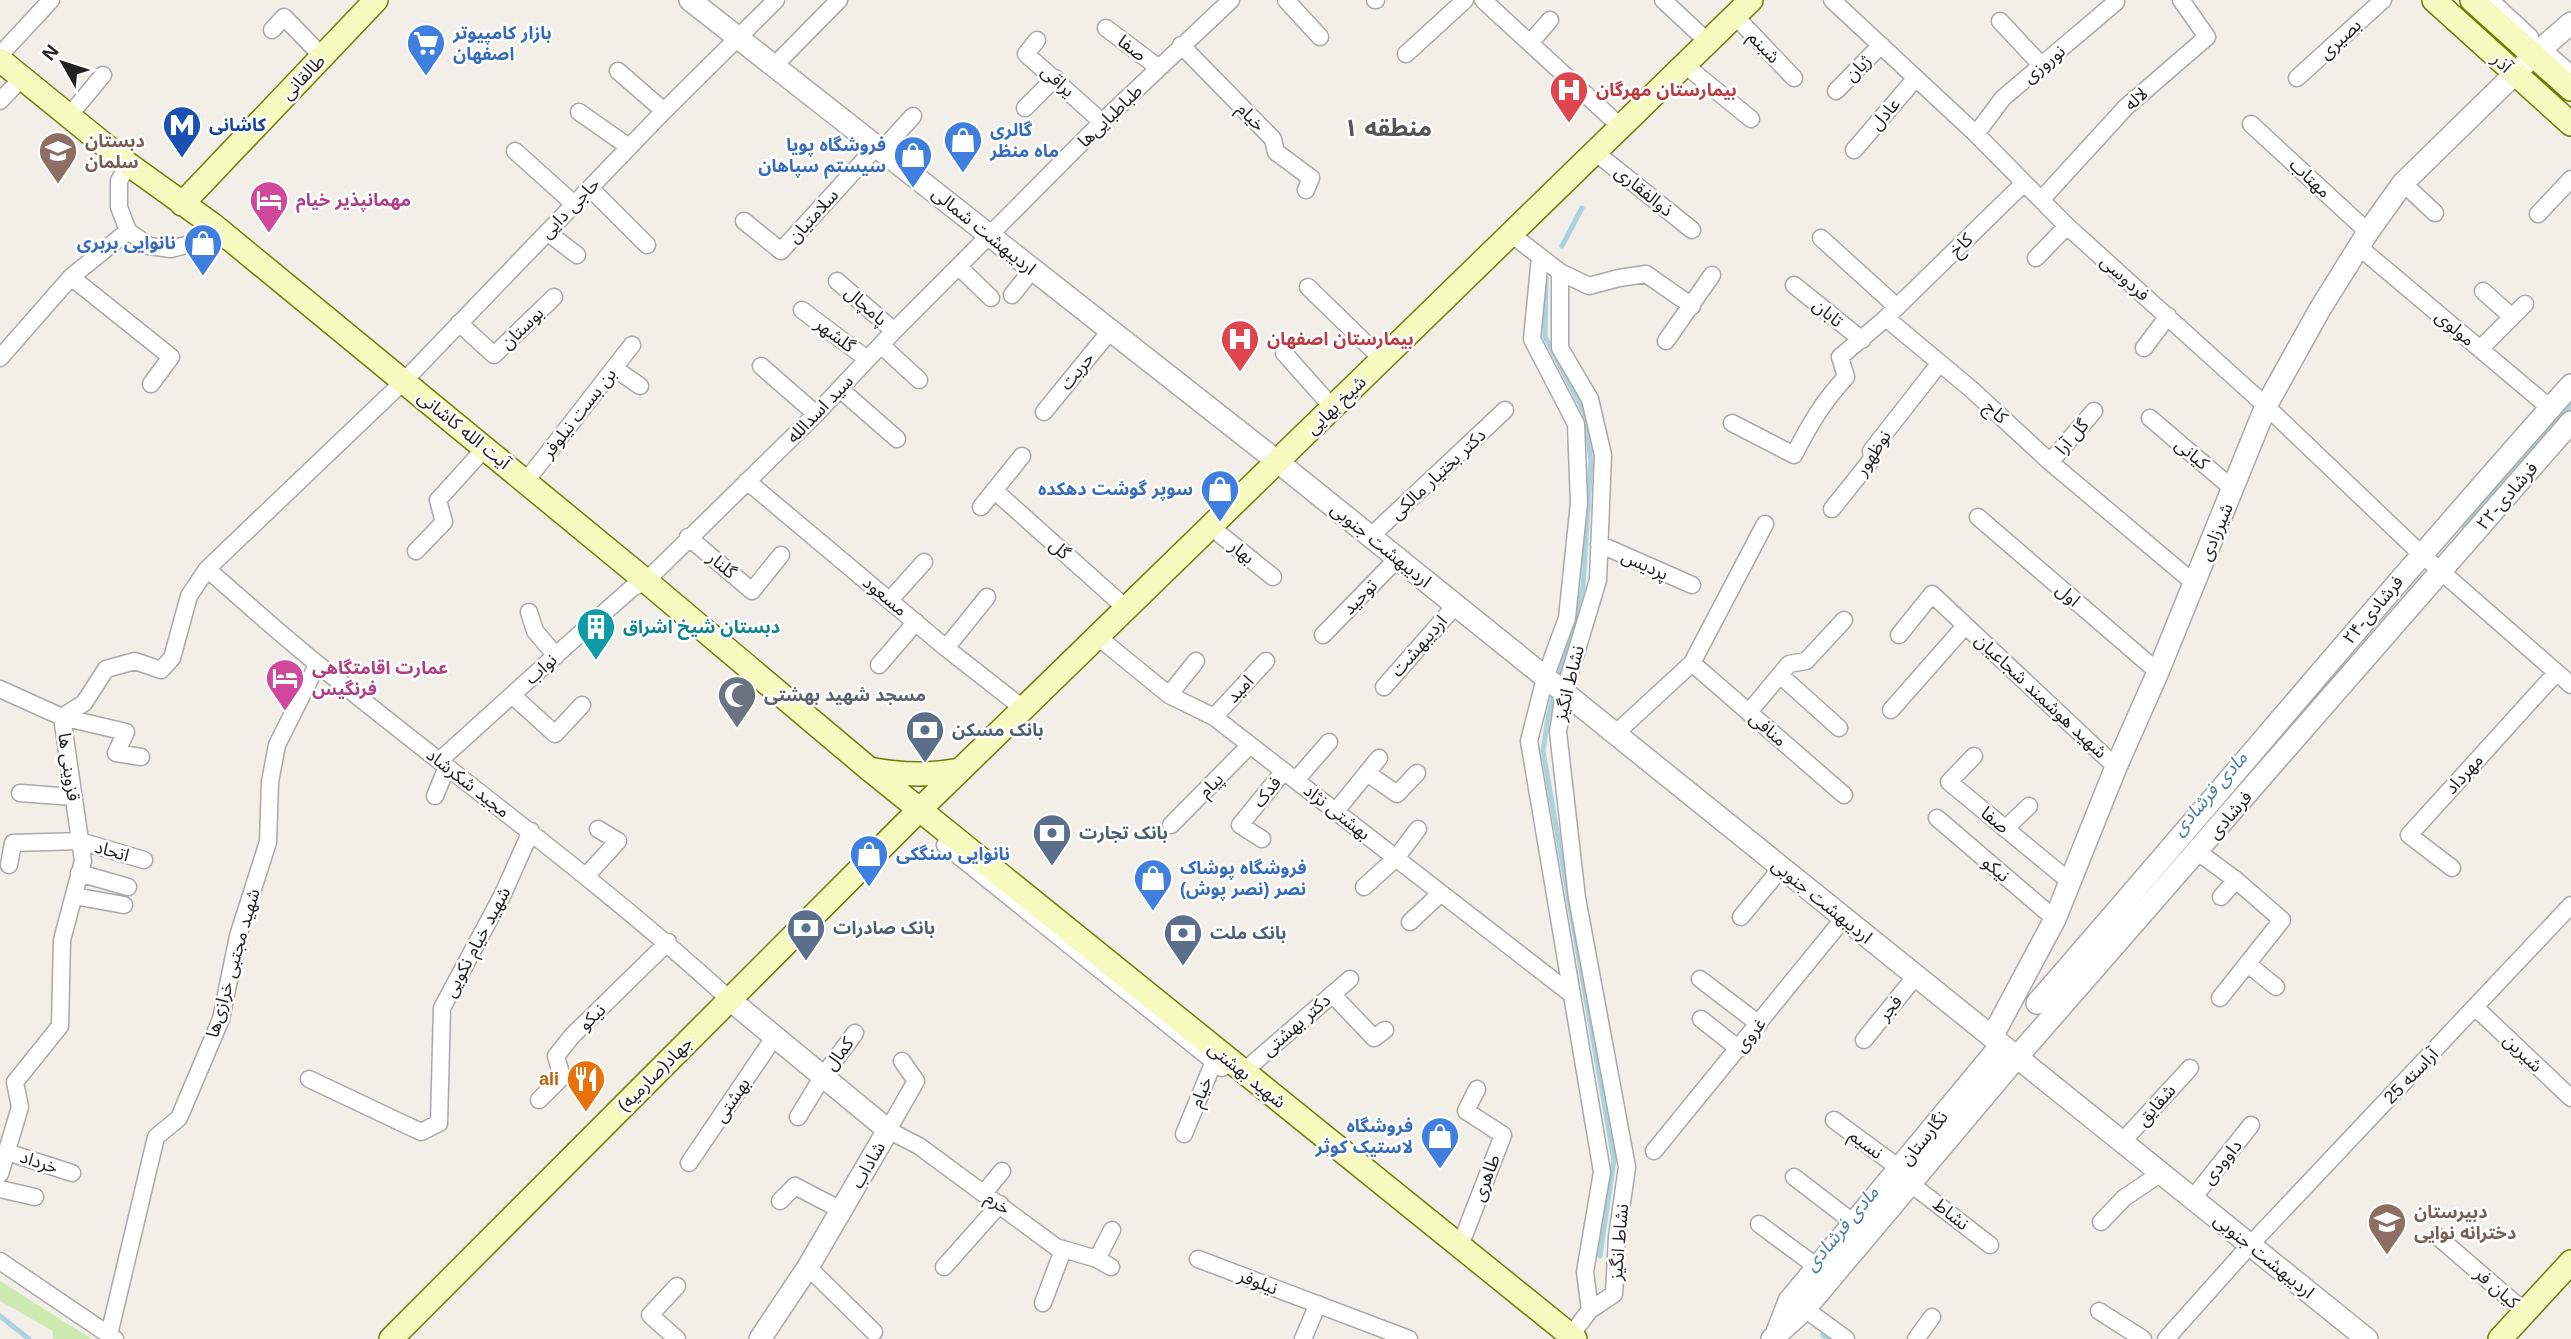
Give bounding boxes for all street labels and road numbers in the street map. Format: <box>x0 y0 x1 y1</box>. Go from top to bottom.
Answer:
street label: بصیری <box>2315 15 2366 64</box>
street label: شبنم <box>1742 27 1784 69</box>
street label: صفا <box>1114 31 1150 65</box>
street label: نوروزی <box>2019 41 2070 88</box>
street label: آذر <box>2487 48 2516 78</box>
street label: طالقانی <box>277 51 330 104</box>
street label: ژیان <box>1841 51 1876 86</box>
street label: یراقی <box>1037 61 1079 102</box>
street label: طباطبایی‌ها <box>1074 81 1147 152</box>
street label: لاله <box>2120 84 2152 114</box>
street label: عادل <box>1866 94 1905 135</box>
street label: خیام <box>1230 99 1269 138</box>
street label: مهتاب <box>2285 154 2335 202</box>
street label: ذوالفقاری <box>1610 162 1677 221</box>
street label: حاجی دایی <box>536 174 604 243</box>
street label: اردیبهشت شمالی <box>928 183 1040 280</box>
street label: سلامتیان <box>784 185 843 248</box>
street label: کاخ <box>1945 229 1979 263</box>
street label: فردوسی <box>2096 251 2153 306</box>
street label: پامچال <box>840 282 891 331</box>
street label: تابان <box>1808 295 1847 332</box>
street label: بوستان <box>496 303 548 354</box>
street label: مولوی <box>2431 306 2479 351</box>
street label: گلشهر <box>810 313 859 357</box>
street label: حریت <box>1056 348 1099 394</box>
street label: بن بست نیلوفر <box>537 364 621 463</box>
street label: سید اسدالله <box>783 371 857 447</box>
street label: شیخ بهایی <box>1302 372 1372 441</box>
street label: آیت الله کاشانی <box>413 387 515 474</box>
street label: کاج <box>1978 396 2012 430</box>
street label: گل آرا <box>2051 415 2094 459</box>
street label: دکتر بختیار مالکی <box>1386 425 1491 524</box>
street label: نوظهور <box>1851 427 1896 481</box>
street label: کیانی <box>2171 434 2213 475</box>
street label: ۲۲-فرشادی <box>2472 458 2542 534</box>
street label: اردیبهشت جنوبی <box>1326 499 1435 592</box>
street label: شیرزادی <box>2195 500 2238 564</box>
street label: گل <box>1045 535 1075 564</box>
street label: بهار <box>1224 535 1258 569</box>
street label: پردیس <box>1618 546 1671 585</box>
street label: گلنار <box>702 547 741 584</box>
street label: مسعود <box>858 572 911 621</box>
street label: ۲۴-فرشادی <box>2339 572 2408 649</box>
street label: توحید <box>1339 575 1382 619</box>
street label: اول <box>2051 579 2084 611</box>
street label: اردیبهشت <box>1387 611 1452 681</box>
street label: شهید هوشمند شجاعیان <box>1970 630 2111 763</box>
street label: نشاط انگیز <box>1550 643 1589 724</box>
street label: نواب <box>521 650 562 689</box>
street label: امید <box>1222 671 1258 707</box>
street label: منافی <box>1745 708 1790 751</box>
street label: قزوینی ها <box>53 732 84 803</box>
street label: مجید شکرشاد <box>422 744 514 822</box>
street label: مهرداد <box>2441 750 2488 799</box>
street label: پیام <box>1195 769 1230 804</box>
street label: فدک <box>1249 773 1285 811</box>
street label: بهشتی نژاد <box>1299 780 1374 845</box>
street label: فرشادی <box>2203 787 2257 843</box>
street label: صفا <box>1977 803 2013 837</box>
street label: اتحاد <box>92 837 132 865</box>
street label: نیکو <box>1978 852 2014 887</box>
street label: اردیبهشت جنوبی <box>1767 855 1876 948</box>
street label: شهید خیام نکویی <box>440 883 518 1002</box>
street label: شهید مجتبی خرازی‌ها <box>202 886 265 1040</box>
street label: دکتر بهشتی <box>1258 990 1335 1061</box>
street label: فجر <box>1873 991 1907 1026</box>
street label: نیکو <box>575 1000 610 1035</box>
street label: غروی <box>1730 1014 1770 1057</box>
street label: شیرین <box>2499 1030 2546 1077</box>
street label: جهاد(صارمیه) <box>613 1032 697 1116</box>
street label: کمال <box>820 1033 859 1075</box>
street label: شهید بهشتی <box>1204 1038 1290 1113</box>
street label: آراسته 25 <box>2380 1044 2443 1109</box>
street label: بهشتی <box>710 1074 755 1127</box>
street label: خیام <box>1186 1074 1220 1112</box>
street label: شقایق <box>2132 1080 2180 1130</box>
street label: نگارستان <box>1896 1107 1953 1170</box>
street label: نسیم <box>1843 1125 1887 1166</box>
street label: داوودی <box>2198 1136 2247 1189</box>
street label: شاداب <box>847 1138 889 1192</box>
street label: خرداد <box>17 1147 60 1178</box>
street label: طاهری <box>1468 1152 1505 1205</box>
street label: خرم <box>979 1187 1014 1222</box>
street label: نشاط <box>1929 1194 1973 1234</box>
street label: نشاط انگیز <box>1606 1203 1633 1282</box>
street label: اردیبهشت جنوبی <box>2209 1210 2318 1303</box>
street label: کیان فر <box>2469 1263 2524 1314</box>
street label: نیلوفر <box>1234 1265 1281 1300</box>

